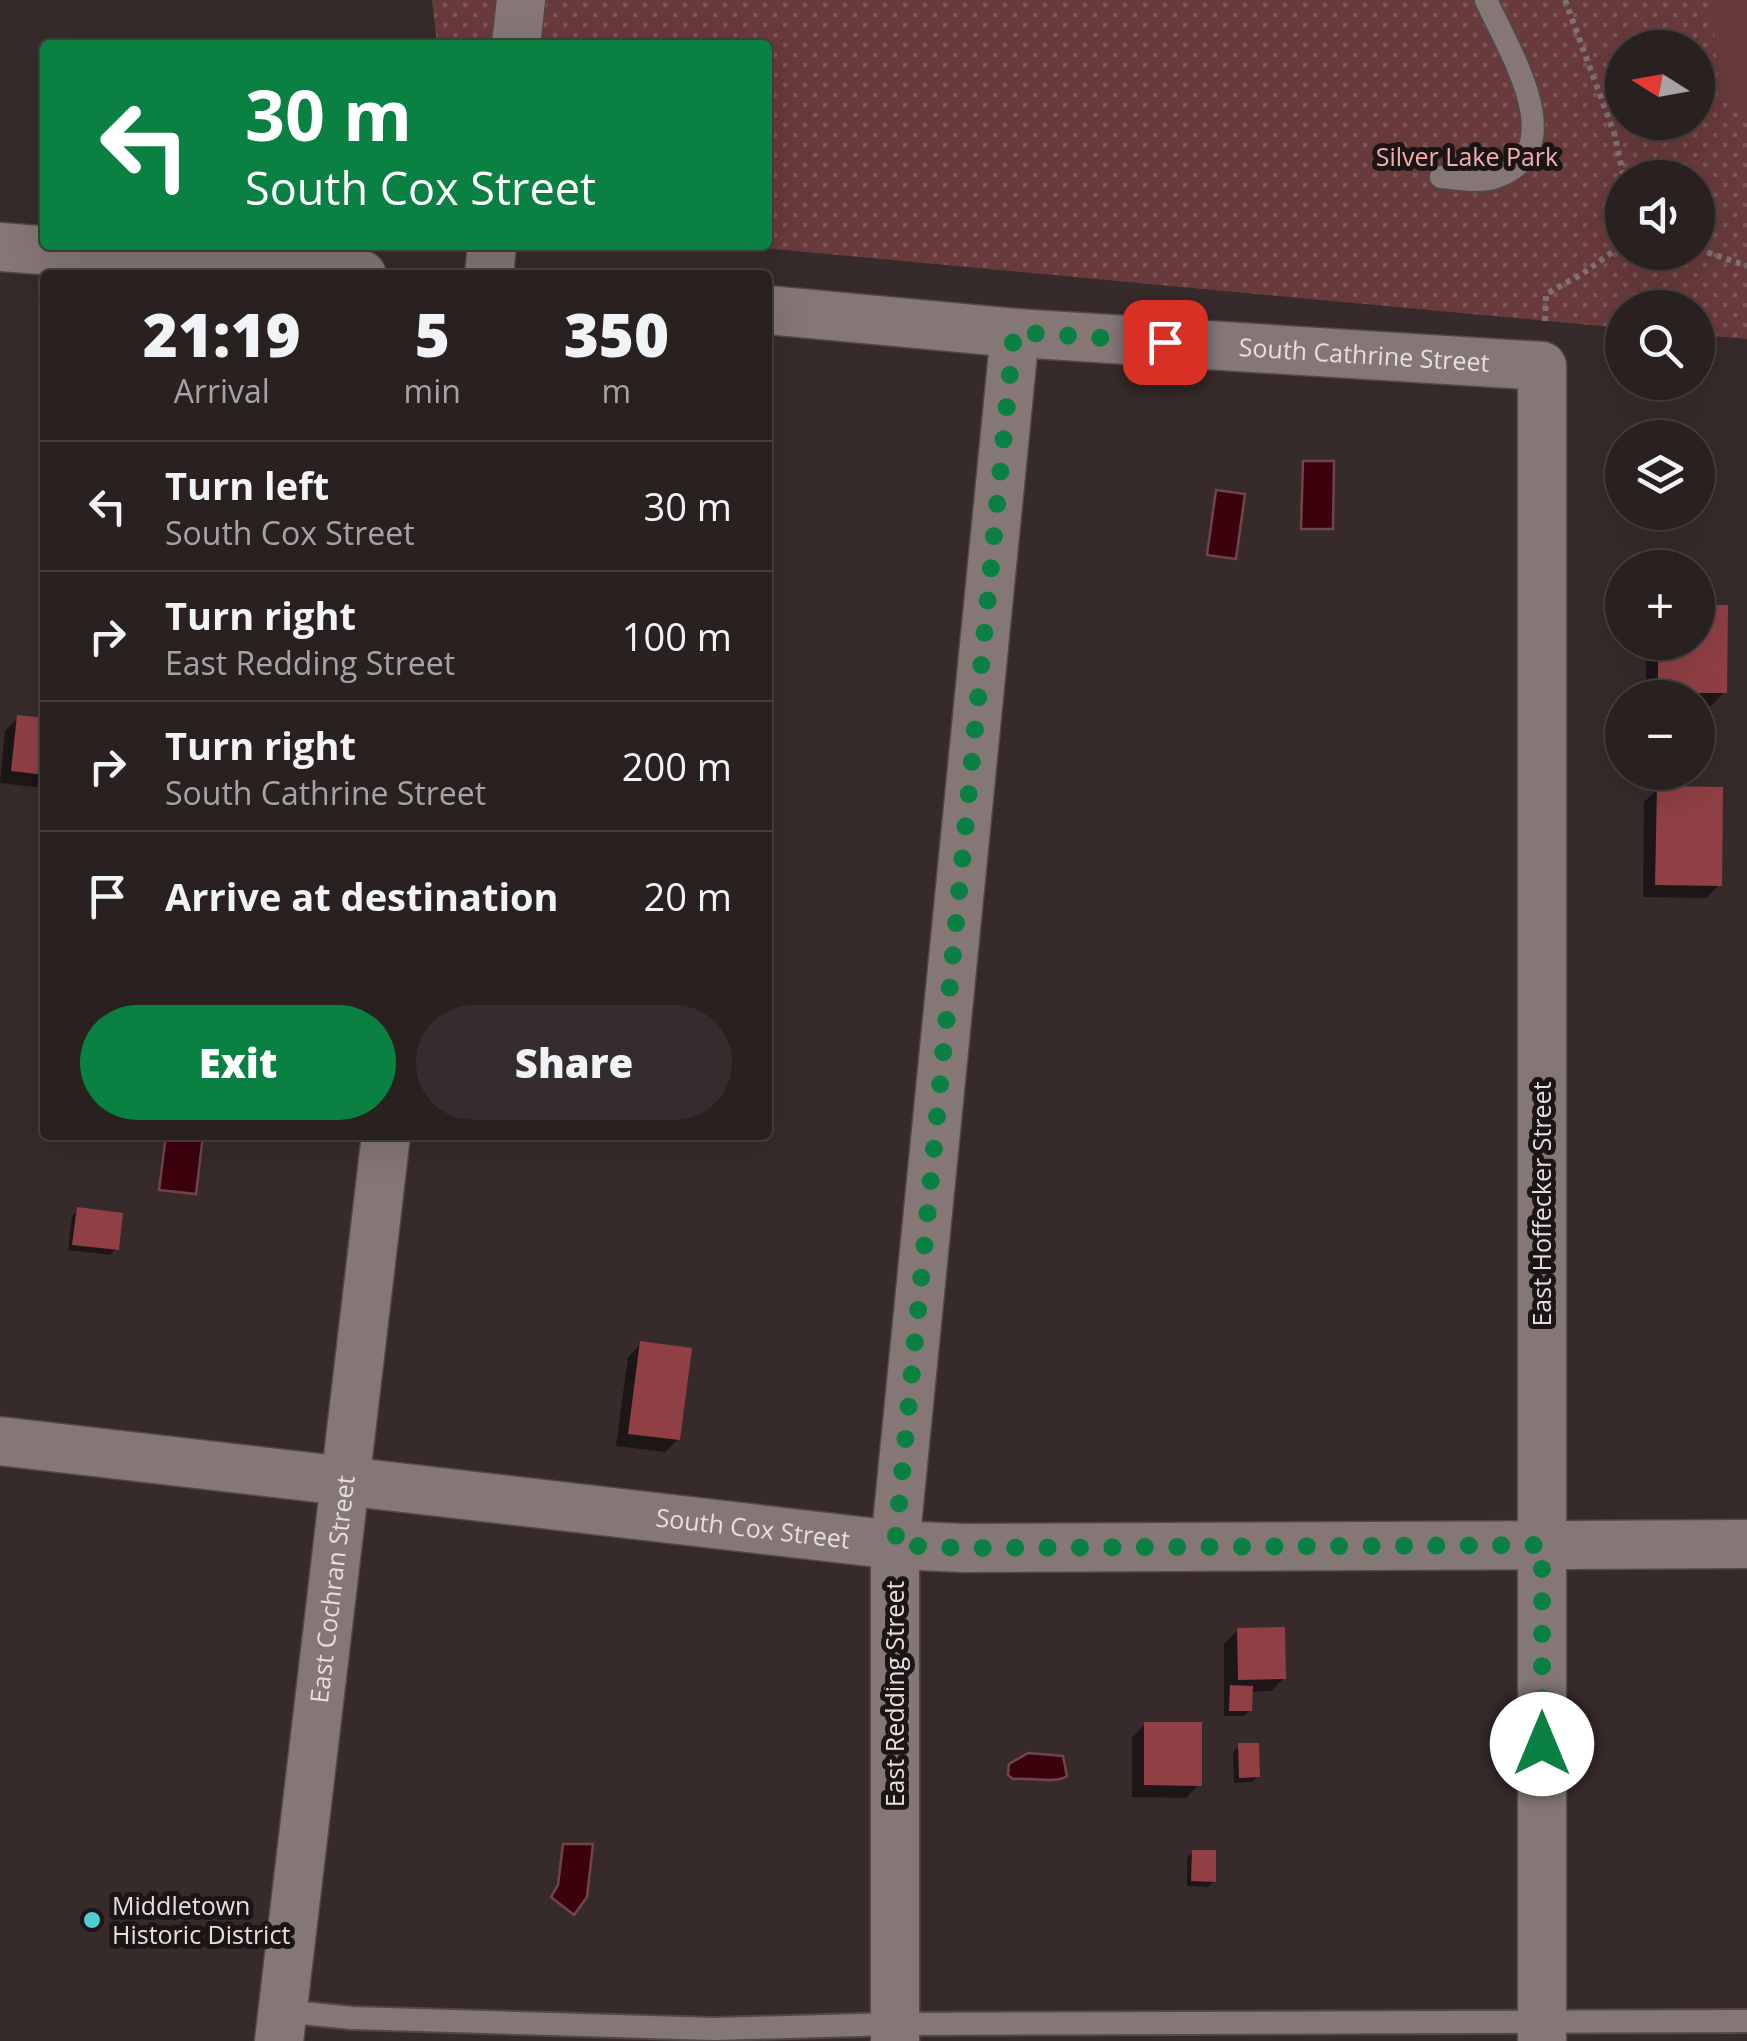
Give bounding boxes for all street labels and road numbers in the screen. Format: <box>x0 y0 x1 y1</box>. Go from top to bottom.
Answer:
street label: South Cathrine Street <box>1238 329 1491 379</box>
street label: East Hoffecker Street <box>1524 1081 1558 1327</box>
street label: East Cochran Street <box>301 1473 362 1705</box>
street label: South Cox Street <box>654 1499 852 1556</box>
street label: East Redding Street <box>877 1581 911 1807</box>

